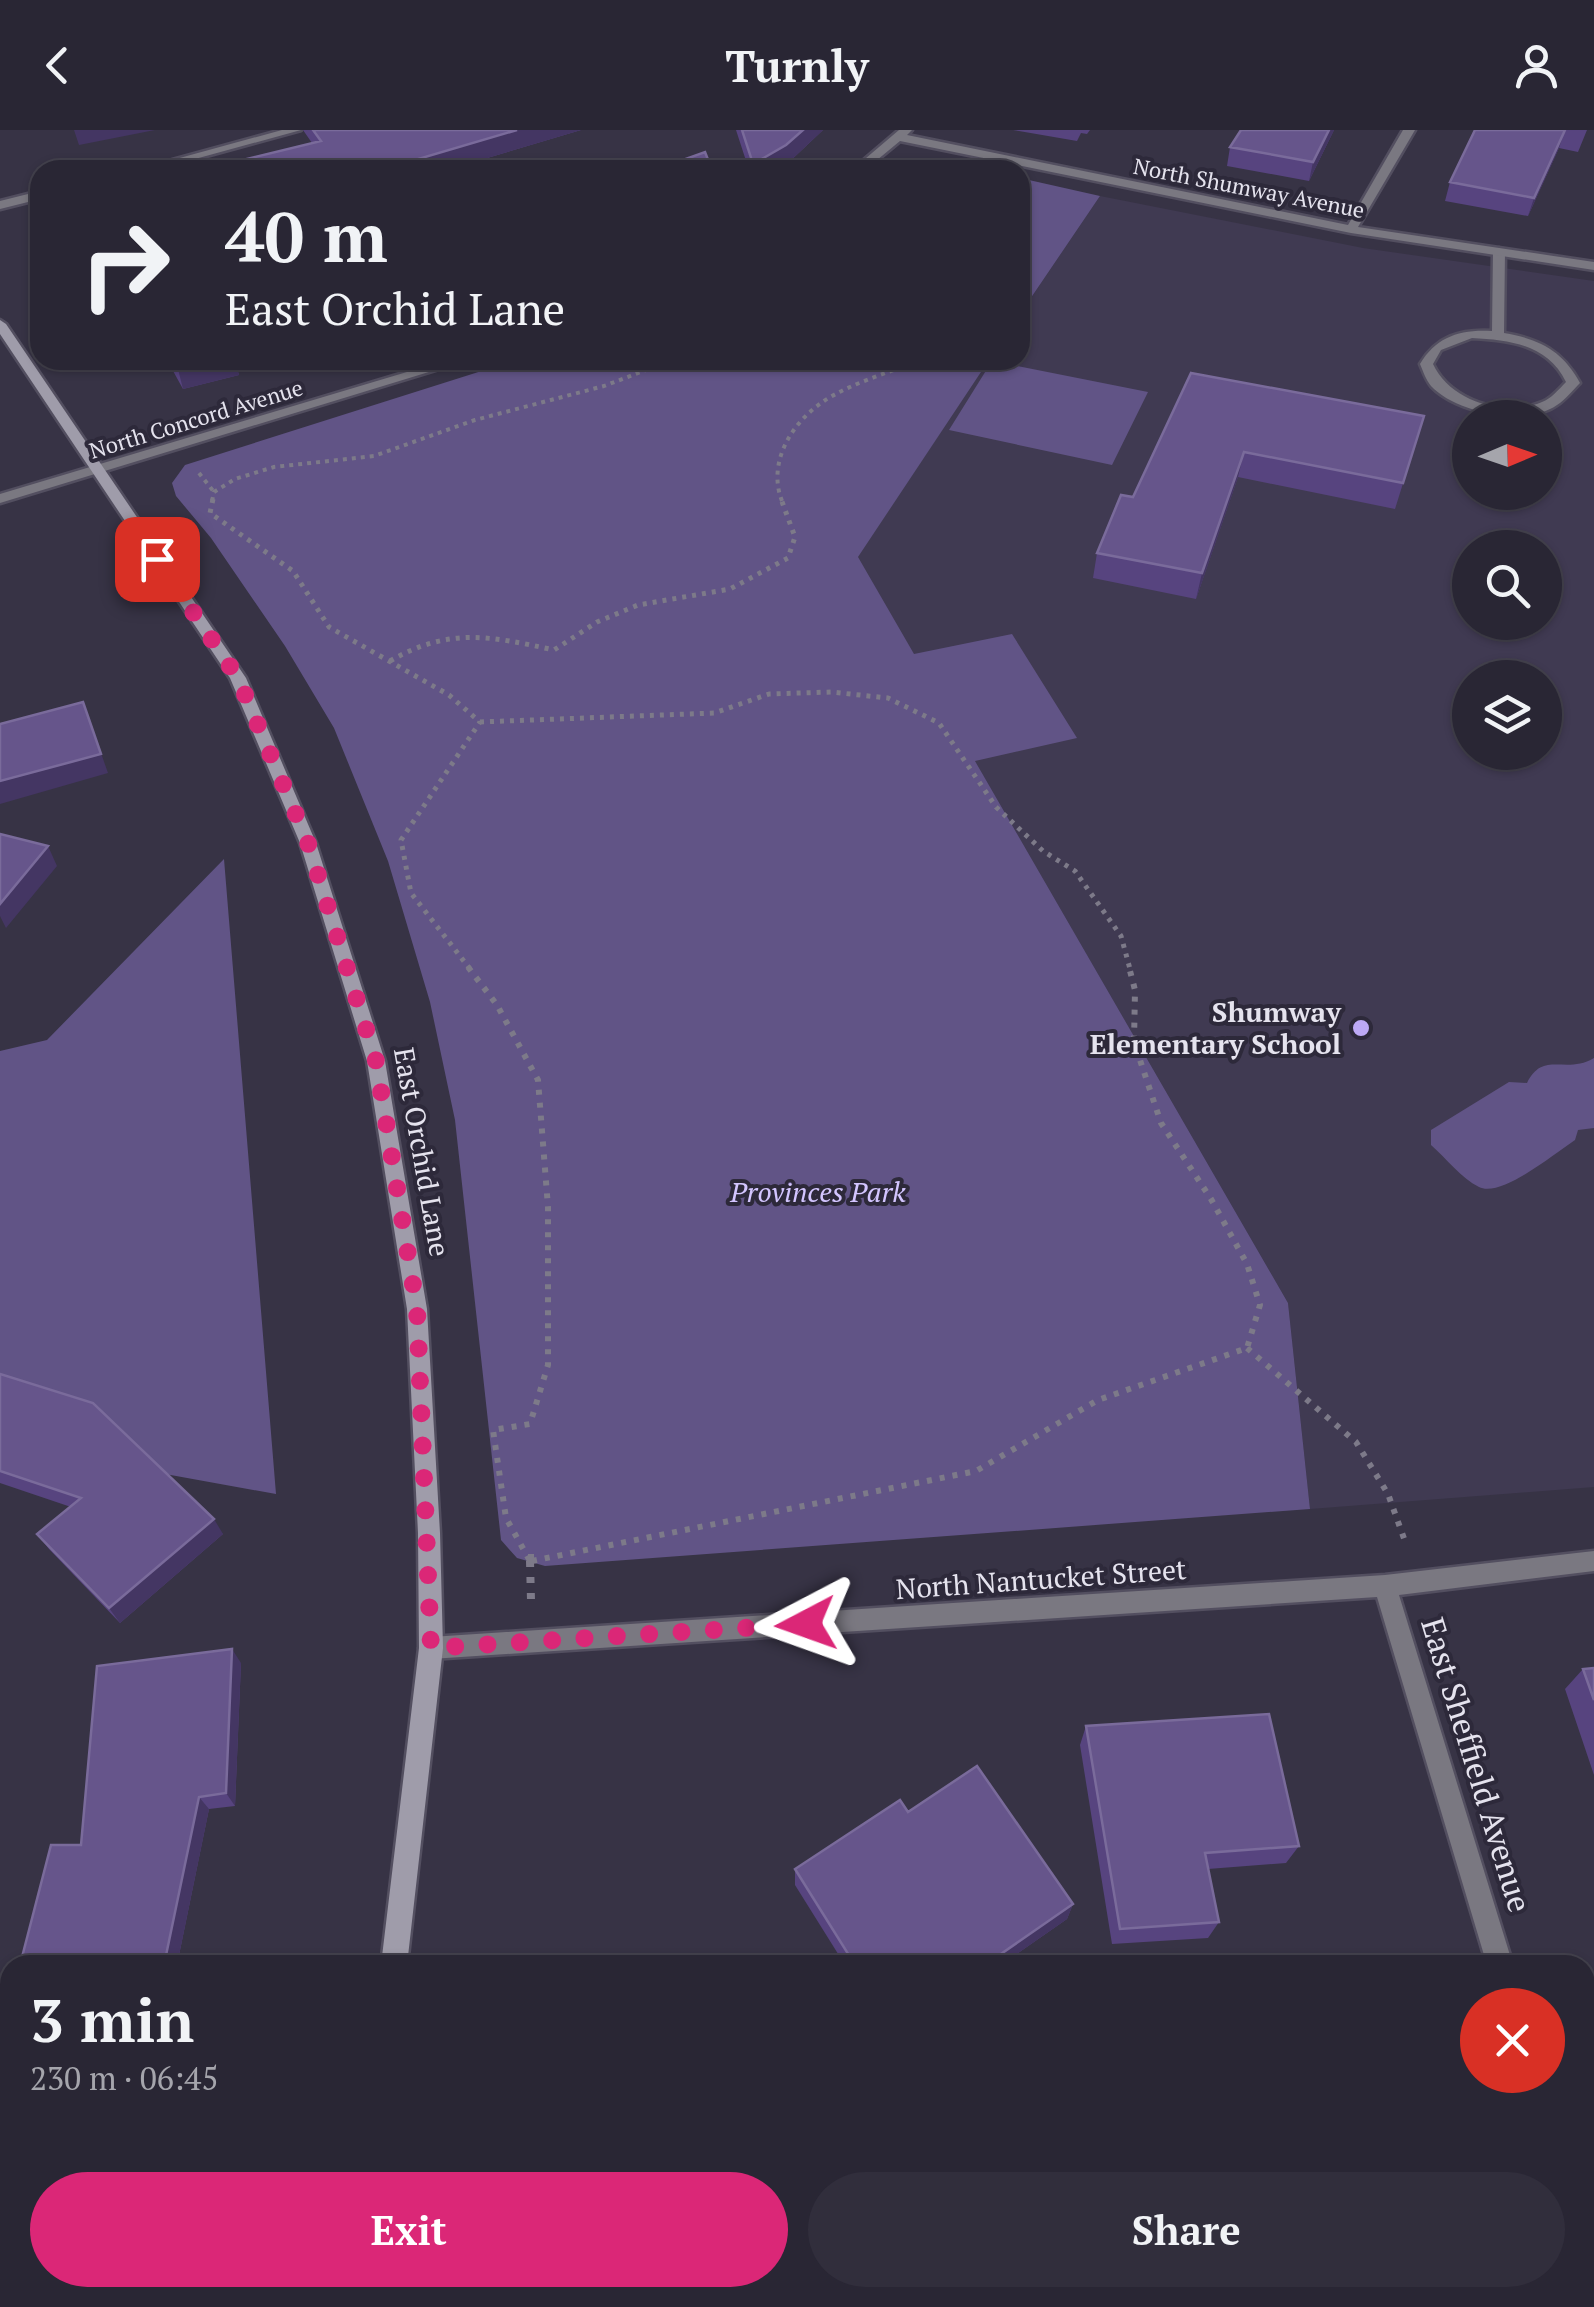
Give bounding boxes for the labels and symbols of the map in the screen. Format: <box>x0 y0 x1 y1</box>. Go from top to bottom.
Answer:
street label: North Shumway Avenue <box>1131 151 1367 224</box>
street label: North Concord Avenue <box>86 372 306 465</box>
north arrow <box>1452 400 1562 510</box>
pin <box>115 517 200 602</box>
place label: Shumway Elementary School <box>1090 993 1342 1062</box>
marker: Shumway Elementary School <box>1350 1017 1372 1039</box>
street label: East Orchid Lane <box>386 1044 459 1259</box>
park label: Provinces Park <box>729 1173 906 1210</box>
street label: North Nantucket Street <box>894 1550 1188 1607</box>
position arrow <box>754 1572 858 1676</box>
street label: East Sheffield Avenue <box>1412 1612 1542 1917</box>

